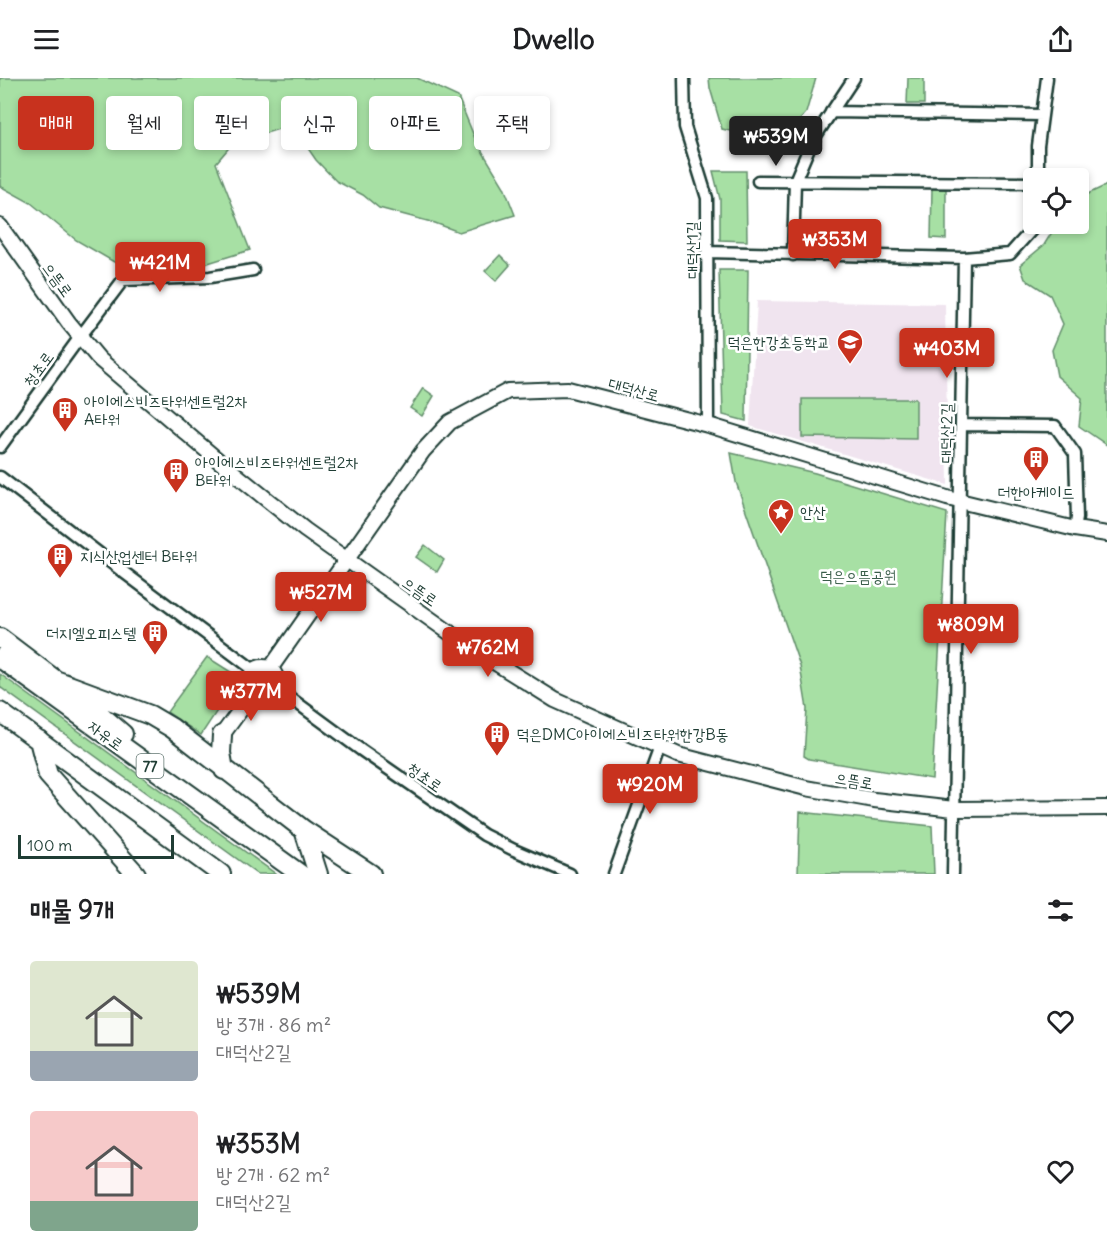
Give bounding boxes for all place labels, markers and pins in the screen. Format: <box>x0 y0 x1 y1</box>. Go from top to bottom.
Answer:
pin: ₩539M <box>734 116 818 167</box>
pin: ₩353M <box>793 219 877 270</box>
pin: ₩421M <box>118 242 202 293</box>
school or university icon: 덕은한강초등학교 <box>835 327 865 365</box>
pin: ₩403M <box>905 328 989 379</box>
place label: 덕은한강초등학교 <box>727 332 830 352</box>
place label: 아이에스비즈타워센트럴2차 A타워 <box>84 391 247 429</box>
building icon: 아이에스비즈타워센트럴2차 A타워 <box>50 395 80 433</box>
building icon: 더한아케이드 <box>1021 444 1051 482</box>
place label: 아이에스비즈타워센트럴2차 B타워 <box>195 452 358 490</box>
building icon: 아이에스비즈타워센트럴2차 B타워 <box>161 456 191 494</box>
place label: 더한아케이드 <box>997 482 1075 502</box>
place icon: 안산 <box>766 497 796 535</box>
place label: 안산 <box>800 502 826 522</box>
building icon: 지식산업센터 B타워 <box>45 541 75 579</box>
place label: 지식산업센터 B타워 <box>80 546 197 566</box>
pin: ₩527M <box>279 572 363 623</box>
pin: ₩809M <box>929 604 1013 655</box>
building icon: 더지엘오피스텔 <box>140 618 170 656</box>
place label: 더지엘오피스텔 <box>46 623 136 643</box>
pin: ₩762M <box>446 627 530 678</box>
pin: ₩377M <box>209 671 293 722</box>
building icon: 덕은DMC아이에스비즈타워한강B동 <box>482 719 512 757</box>
place label: 덕은DMC아이에스비즈타워한강B동 <box>516 724 729 744</box>
pin: ₩920M <box>608 764 692 815</box>

